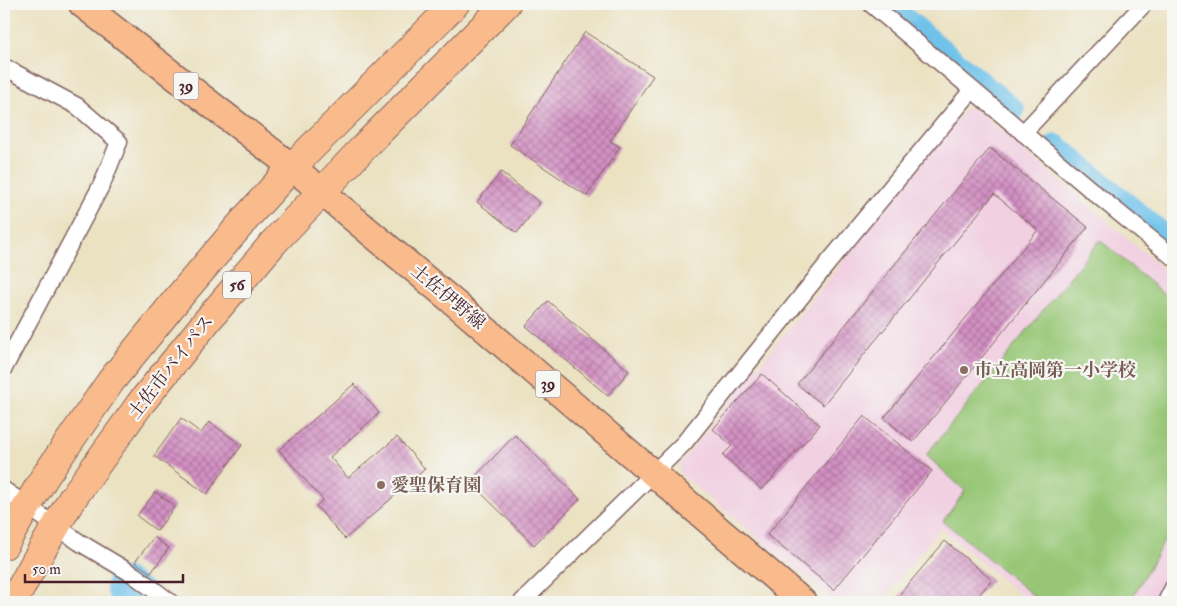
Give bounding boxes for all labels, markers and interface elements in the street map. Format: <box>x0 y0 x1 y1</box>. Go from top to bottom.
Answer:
road number: 39 <box>174 72 198 100</box>
street label: 土佐伊野線 <box>406 259 490 335</box>
road number: 56 <box>223 272 251 298</box>
street label: 土佐市バイパス <box>123 310 219 424</box>
place label: 市立高岡第一小学校 <box>974 359 1136 382</box>
marker: 市立高岡第一小学校 <box>958 364 970 376</box>
road number: 39 <box>536 370 560 398</box>
place label: 愛聖保育園 <box>391 474 481 497</box>
marker: 愛聖保育園 <box>375 479 387 491</box>
scale bar <box>25 551 182 583</box>
text: 50 m <box>32 560 61 579</box>

